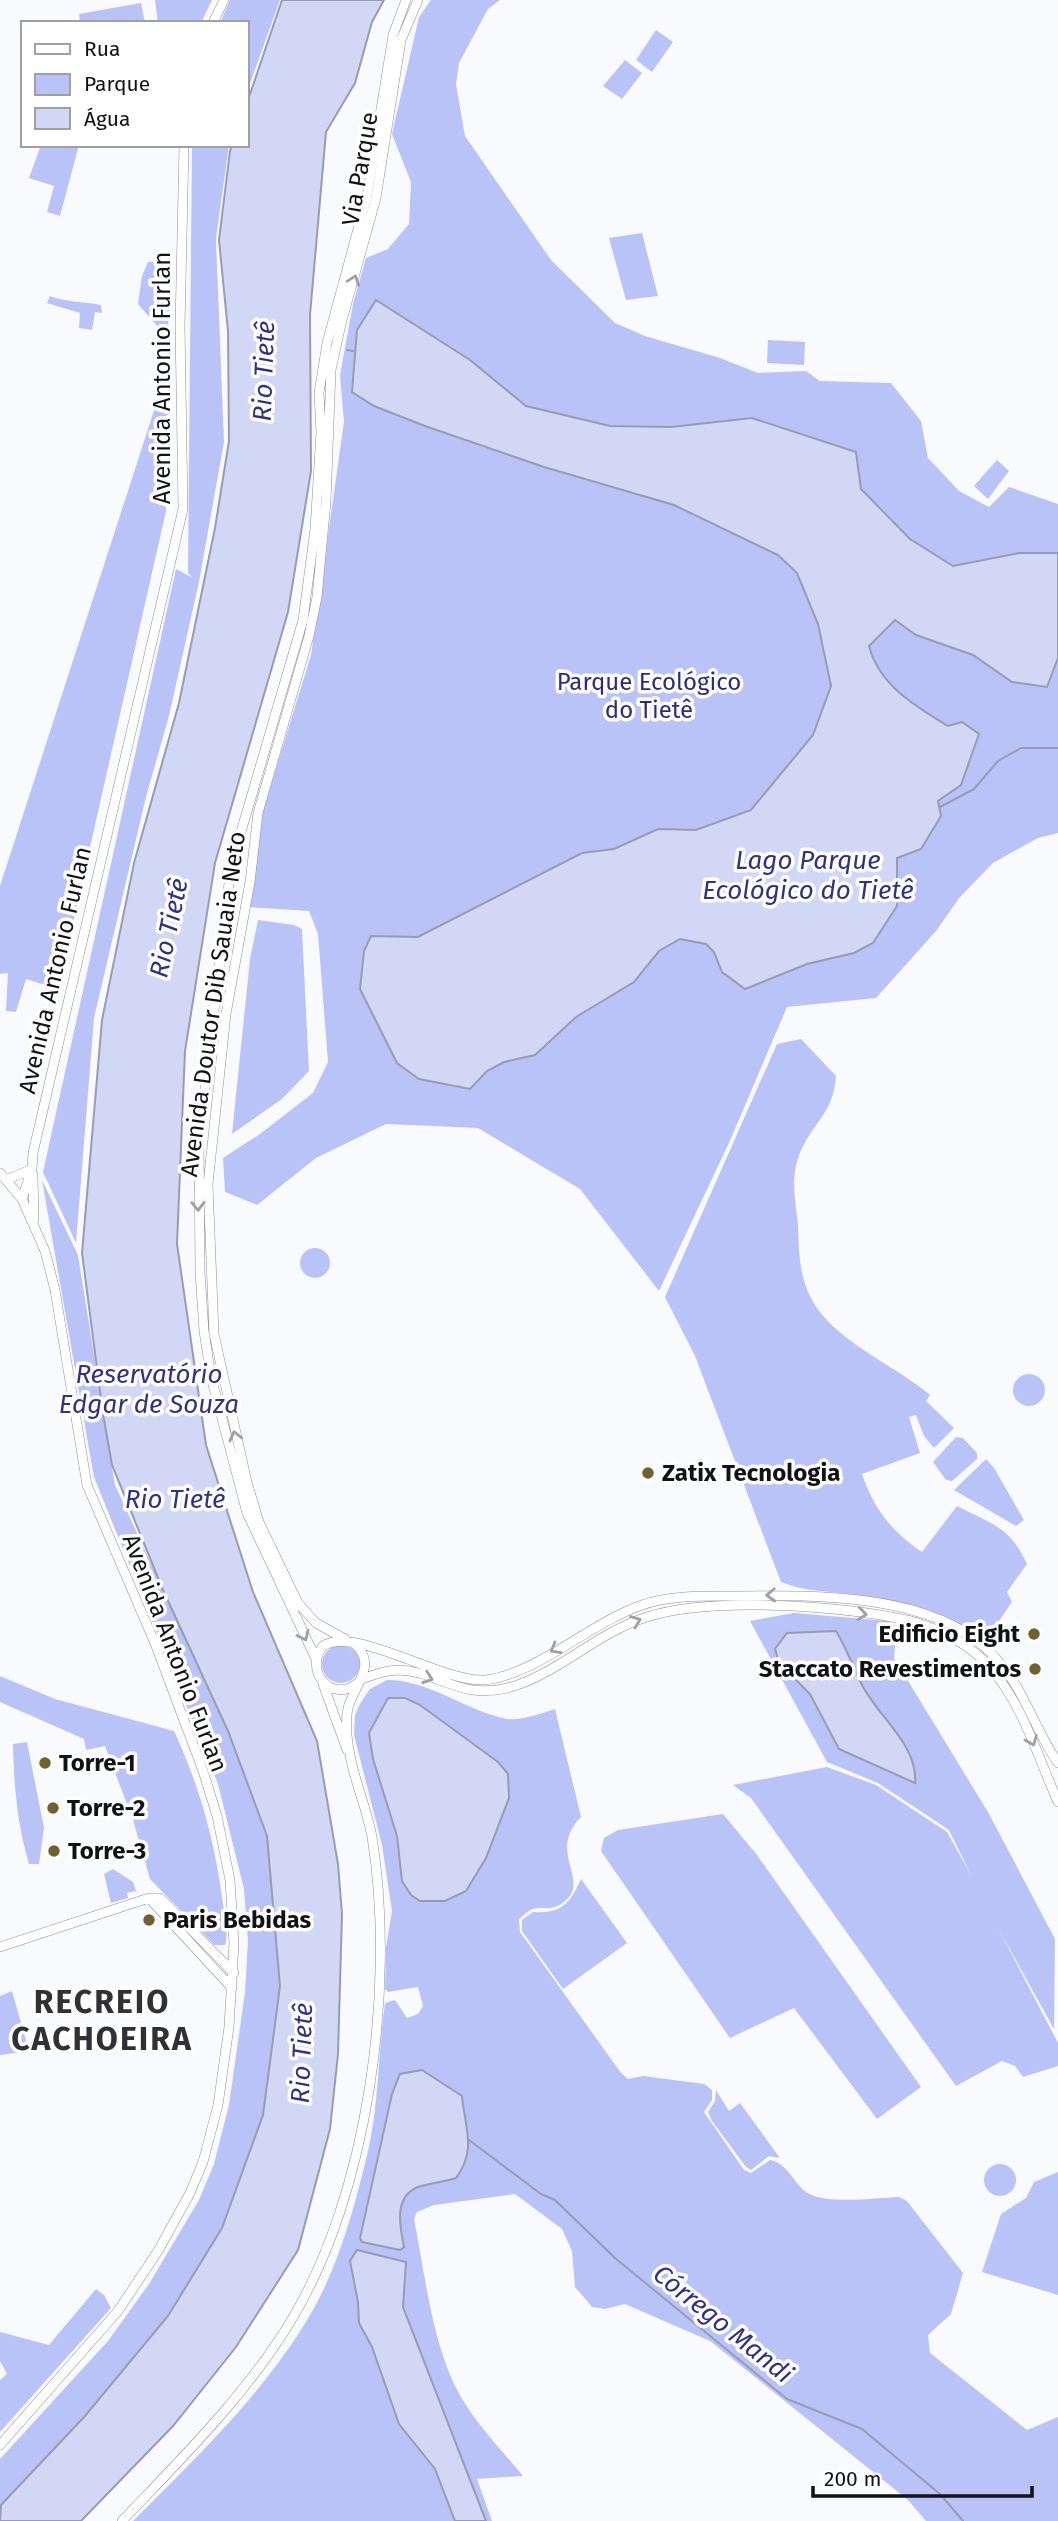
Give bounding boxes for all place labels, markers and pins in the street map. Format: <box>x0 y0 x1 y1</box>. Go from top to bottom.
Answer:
place label: Zatix Tecnologia <box>662 1459 840 1487</box>
marker: Zatix Tecnologia <box>640 1465 656 1481</box>
place label: Edificio Eight <box>879 1620 1021 1648</box>
marker: Edificio Eight <box>1026 1626 1042 1642</box>
place label: Staccato Revestimentos <box>759 1655 1021 1683</box>
marker: Staccato Revestimentos <box>1027 1661 1043 1677</box>
place label: Torre-1 <box>59 1749 136 1777</box>
marker: Torre-1 <box>37 1755 53 1771</box>
place label: Torre-2 <box>67 1794 145 1822</box>
marker: Torre-2 <box>45 1800 61 1816</box>
place label: Torre-3 <box>68 1837 146 1865</box>
marker: Torre-3 <box>46 1843 62 1859</box>
place label: Paris Bebidas <box>163 1906 311 1934</box>
marker: Paris Bebidas <box>141 1912 157 1928</box>

